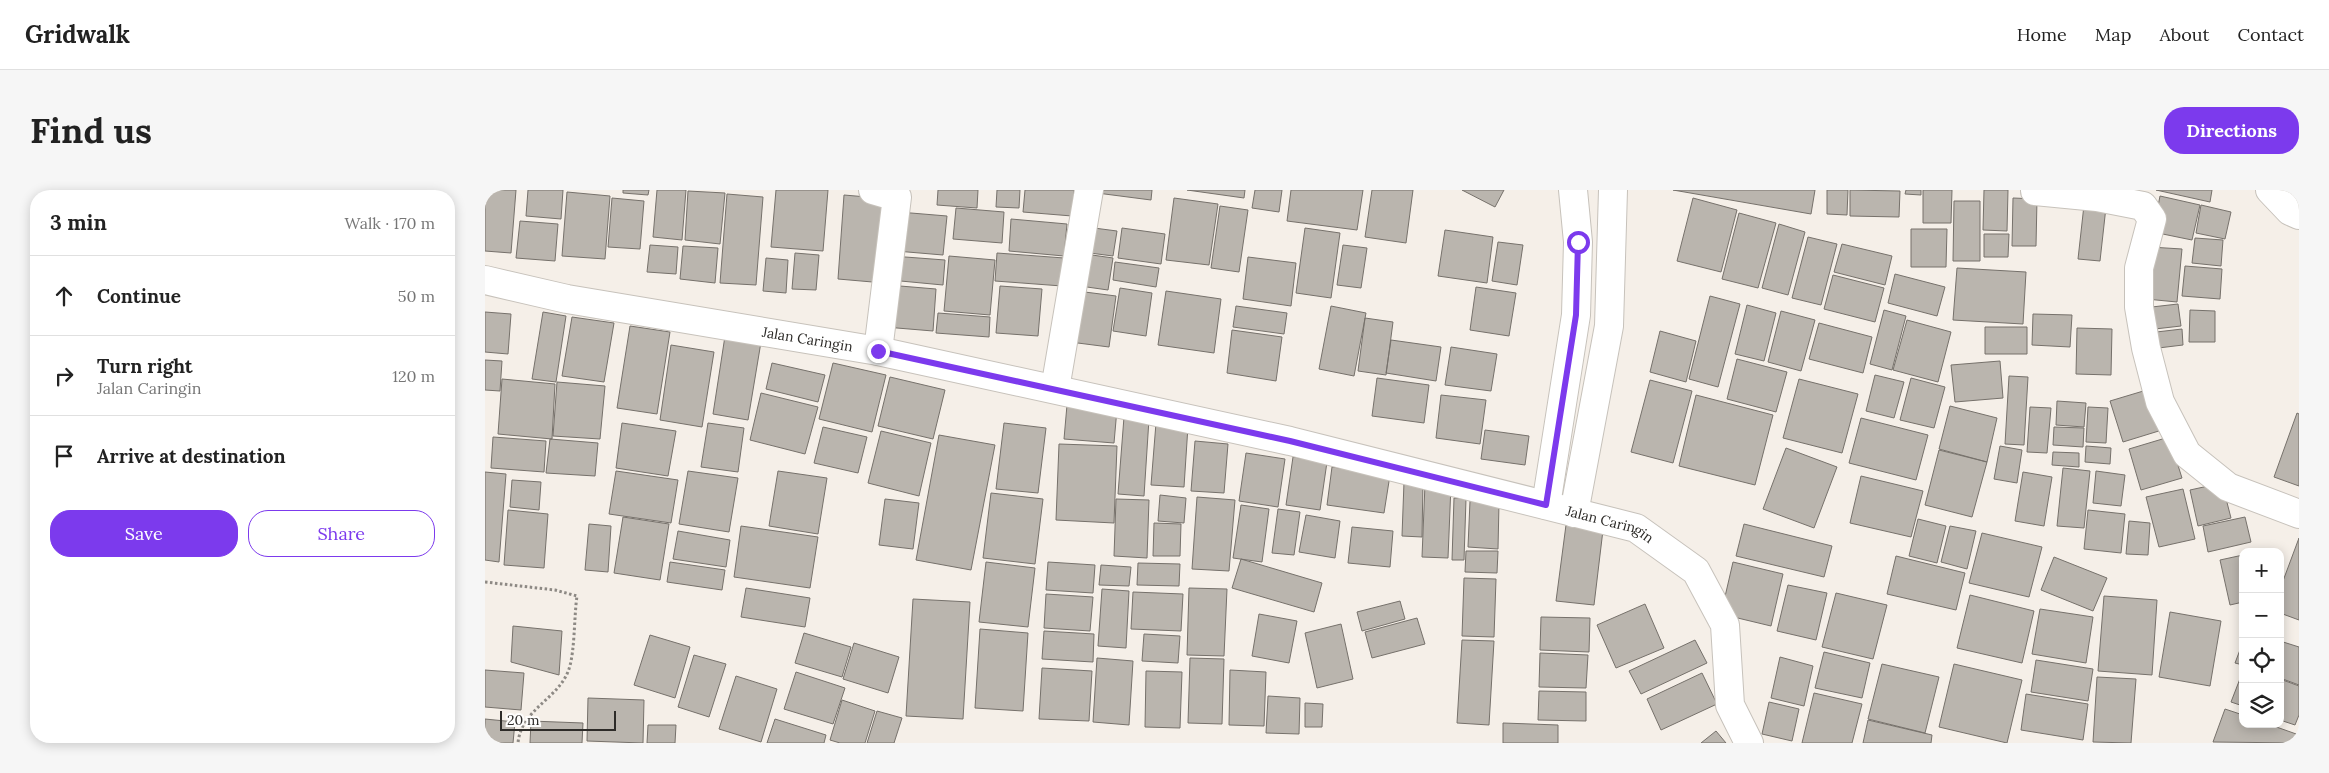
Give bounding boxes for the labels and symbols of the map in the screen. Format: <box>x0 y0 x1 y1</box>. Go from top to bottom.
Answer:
route start <box>1567 231 1590 254</box>
street label: Jalan Caringin <box>760 323 855 356</box>
route end <box>867 340 890 363</box>
street label: Jalan Caringin <box>1563 502 1658 547</box>
scale bar <box>500 708 616 731</box>

